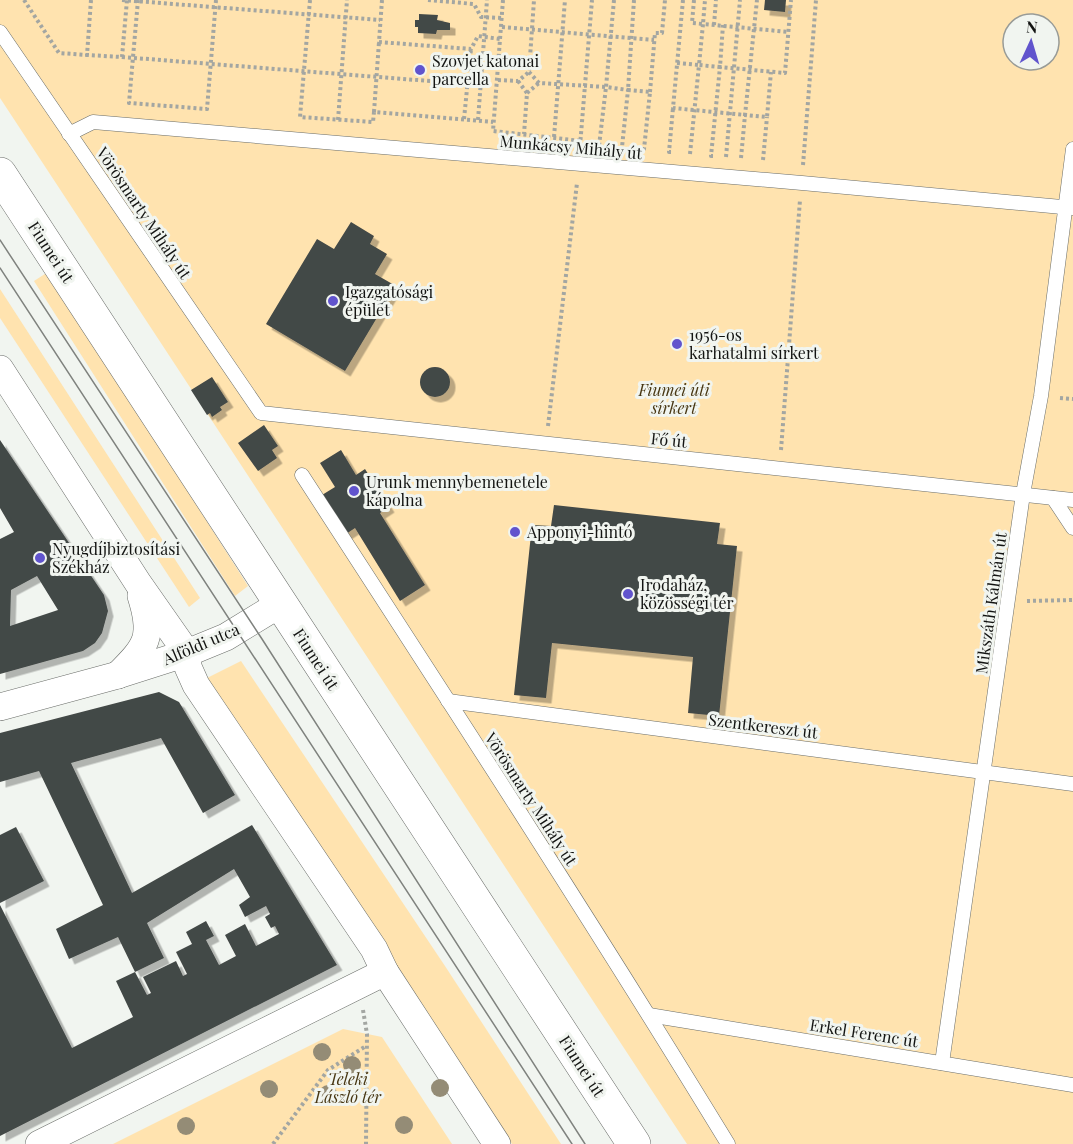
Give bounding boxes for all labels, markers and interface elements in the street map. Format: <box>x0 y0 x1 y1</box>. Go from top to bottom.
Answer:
north arrow <box>1001 12 1061 72</box>
text: N <box>1026 16 1039 37</box>
place label: Szovjet katonai parcella <box>432 50 540 89</box>
marker: Szovjet katonai parcella <box>413 63 427 77</box>
street label: Munkácsy Mihály út <box>499 130 643 163</box>
street label: Vörösmarty Mihály út <box>92 142 196 283</box>
street label: Fiumei út <box>24 217 79 287</box>
place label: Igazgatósági épület <box>345 281 433 320</box>
marker: Igazgatósági épület <box>326 294 340 308</box>
place label: 1956-os karhatalmi sírkert <box>689 324 819 363</box>
marker: 1956-os karhatalmi sírkert <box>670 337 684 351</box>
park label: Fiumei úti sírkert <box>638 379 711 418</box>
street label: Fő út <box>650 427 689 452</box>
place label: Urunk mennybemenetele kápolna <box>366 471 548 510</box>
marker: Urunk mennybemenetele kápolna <box>347 484 361 498</box>
place label: Apponyi-hintó <box>526 521 633 542</box>
marker: Apponyi-hintó <box>508 525 522 539</box>
street label: Mikszáth Kálmán út <box>970 530 1011 675</box>
place label: Nyugdíjbiztosítási Székház <box>52 538 180 577</box>
marker: Nyugdíjbiztosítási Székház <box>33 551 47 565</box>
place label: Irodaház, közösségi tér <box>640 574 734 613</box>
marker: Irodaház, közösségi tér <box>621 587 635 601</box>
street label: Alföldi utca <box>158 618 242 669</box>
street label: Fiumei út <box>289 624 344 694</box>
street label: Szentkereszt út <box>707 708 819 743</box>
street label: Vörösmarty Mihály út <box>480 727 582 869</box>
street label: Erkel Ferenc út <box>808 1014 920 1051</box>
street label: Fiumei út <box>555 1031 610 1101</box>
park label: Teleki László tér <box>314 1068 382 1107</box>

